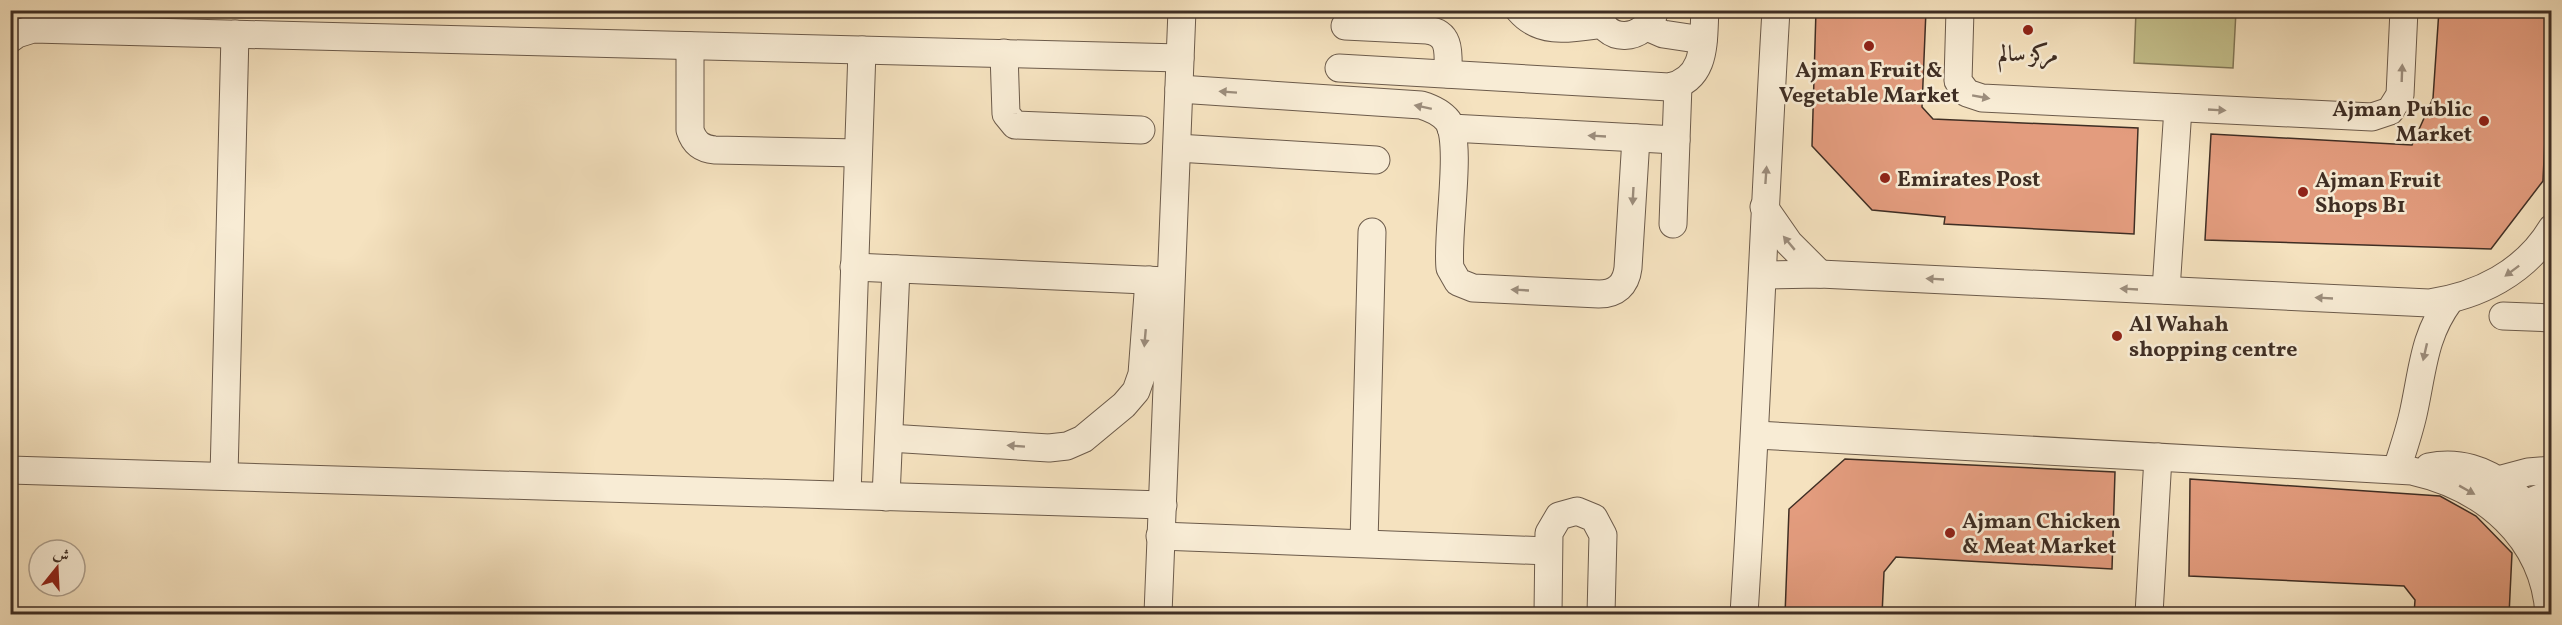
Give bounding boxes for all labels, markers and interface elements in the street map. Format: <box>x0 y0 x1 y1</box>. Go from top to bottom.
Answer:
marker: مركز سالم <box>2021 23 2035 37</box>
marker: Ajman Fruit & Vegetable Market <box>1862 39 1876 53</box>
place label: مركز سالم <box>1998 40 2058 73</box>
place label: Ajman Fruit & Vegetable Market <box>1779 56 1959 112</box>
one-way arrow <box>2397 63 2406 82</box>
one-way arrow <box>1219 88 1238 97</box>
one-way arrow <box>1971 93 1990 102</box>
place label: Ajman Public Market <box>2332 95 2472 151</box>
one-way arrow <box>1413 102 1432 111</box>
one-way arrow <box>2207 106 2226 115</box>
marker: Ajman Public Market <box>2477 114 2491 128</box>
one-way arrow <box>1587 131 1606 140</box>
place label: Emirates Post <box>1897 165 2040 196</box>
one-way arrow <box>1761 166 1771 185</box>
place label: Ajman Fruit Shops B1 <box>2315 166 2441 222</box>
marker: Emirates Post <box>1878 171 1892 185</box>
marker: Ajman Fruit Shops B1 <box>2296 185 2310 199</box>
one-way arrow <box>1628 187 1637 206</box>
one-way arrow <box>1783 235 1796 251</box>
one-way arrow <box>2504 265 2520 277</box>
one-way arrow <box>1925 275 1944 284</box>
one-way arrow <box>2120 284 2139 293</box>
one-way arrow <box>1511 286 1530 295</box>
one-way arrow <box>2315 293 2334 302</box>
place label: Al Wahah shopping centre <box>2129 310 2297 366</box>
one-way arrow <box>1140 329 1150 348</box>
marker: Al Wahah shopping centre <box>2110 329 2124 343</box>
one-way arrow <box>2420 342 2429 361</box>
one-way arrow <box>1006 441 1025 451</box>
one-way arrow <box>2459 485 2476 495</box>
place label: Ajman Chicken & Meat Market <box>1962 507 2121 563</box>
marker: Ajman Chicken & Meat Market <box>1943 526 1957 540</box>
north arrow <box>27 538 87 598</box>
text: ش <box>50 543 72 569</box>

